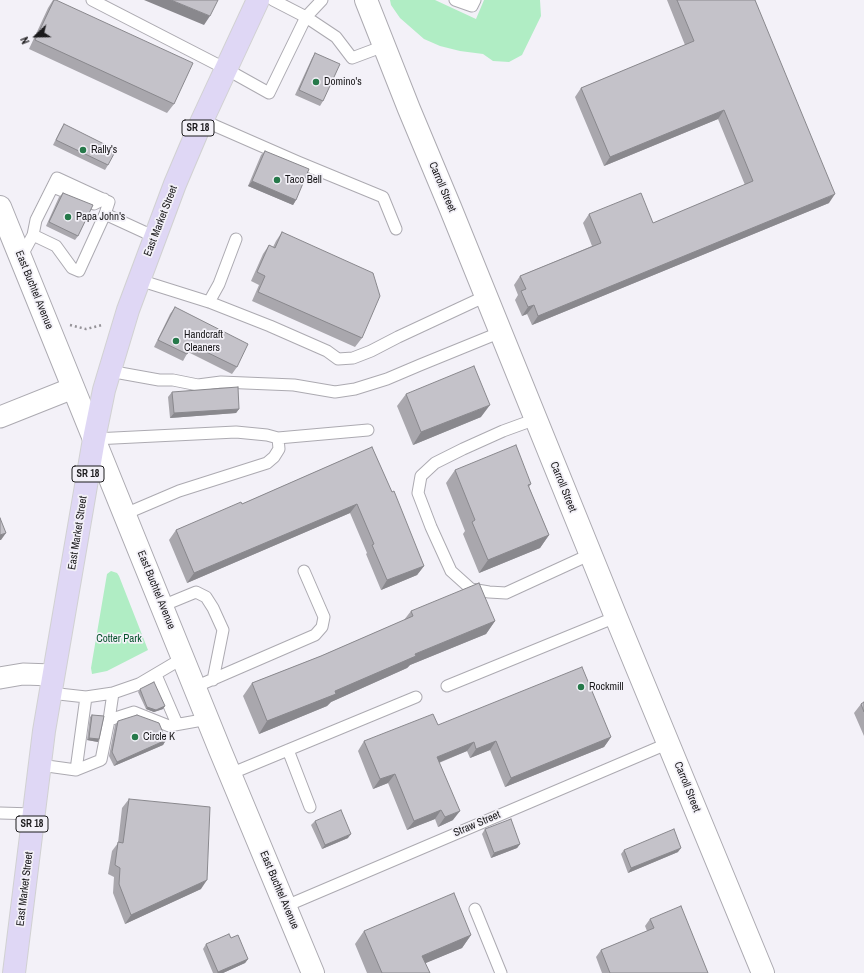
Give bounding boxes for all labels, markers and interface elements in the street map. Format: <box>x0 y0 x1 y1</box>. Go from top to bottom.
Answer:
north arrow <box>16 16 56 56</box>
text: N <box>17 35 33 46</box>
place label: Domino's <box>324 75 362 89</box>
marker: Domino's <box>311 77 321 87</box>
road number: SR 18 <box>182 120 214 136</box>
place label: Rally's <box>91 143 117 157</box>
marker: Rally's <box>78 145 88 155</box>
street label: Carroll Street <box>426 160 458 214</box>
place label: Taco Bell <box>285 173 322 187</box>
marker: Taco Bell <box>272 175 282 185</box>
street label: East Market Street <box>141 184 181 258</box>
place label: Papa John's <box>76 210 125 224</box>
marker: Papa John's <box>63 212 73 222</box>
street label: East Buchtel Avenue <box>12 249 56 331</box>
place label: Handcraft Cleaners <box>184 328 223 354</box>
marker: Handcraft Cleaners <box>171 336 181 346</box>
street label: Carroll Street <box>547 460 579 514</box>
road number: SR 18 <box>72 466 104 482</box>
street label: East Market Street <box>66 495 90 571</box>
street label: East Buchtel Avenue <box>134 549 178 631</box>
park label: Cotter Park <box>96 632 142 646</box>
place label: Rockmill <box>589 680 624 694</box>
marker: Rockmill <box>576 682 586 692</box>
place label: Circle K <box>143 730 175 744</box>
marker: Circle K <box>130 732 140 742</box>
street label: Carroll Street <box>671 760 703 814</box>
street label: Straw Street <box>452 808 502 840</box>
road number: SR 18 <box>16 816 48 832</box>
street label: East Buchtel Avenue <box>257 849 301 931</box>
street label: East Market Street <box>14 851 36 927</box>

